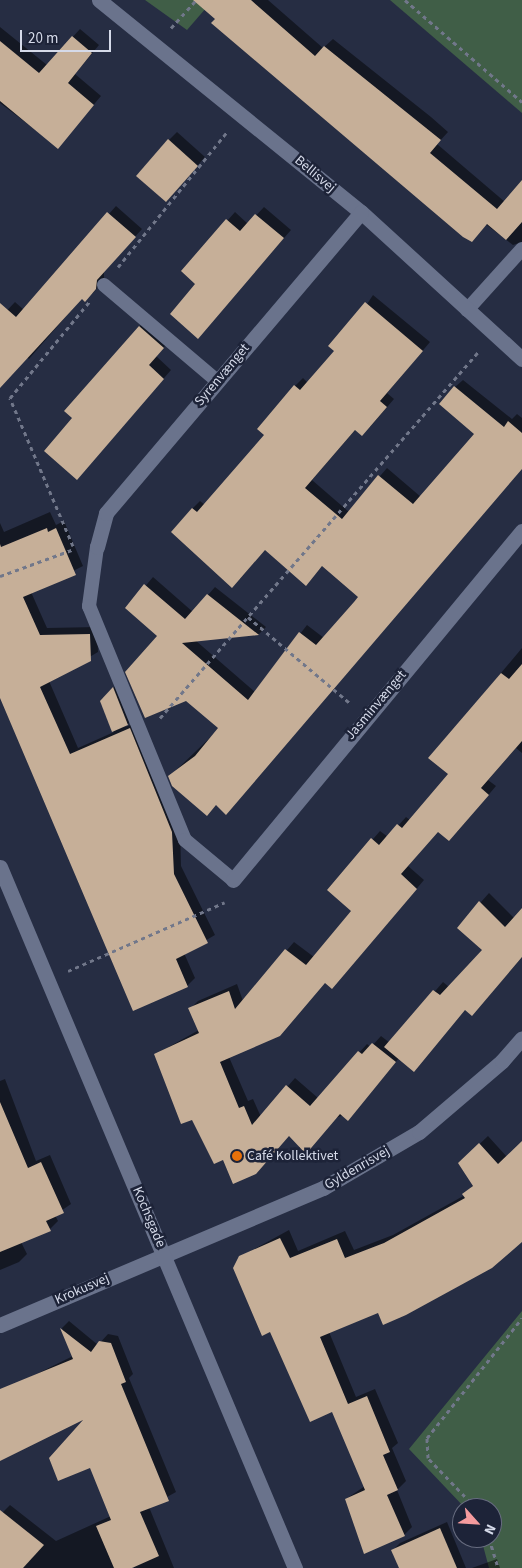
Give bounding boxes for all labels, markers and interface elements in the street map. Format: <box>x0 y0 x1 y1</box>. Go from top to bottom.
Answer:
scale bar <box>22 20 114 52</box>
text: 20 m <box>28 28 58 49</box>
street label: Bellisvej <box>291 152 339 196</box>
street label: Syrenvænget <box>191 340 253 410</box>
street label: Jasminvænget <box>342 667 410 743</box>
street label: Gyldenrisvej <box>322 1143 392 1193</box>
place label: Café Kollektivet <box>247 1148 338 1164</box>
marker: Café Kollektivet <box>231 1150 243 1162</box>
street label: Kochsgade <box>129 1184 169 1250</box>
street label: Krokusvej <box>52 1270 112 1308</box>
north arrow <box>452 1498 502 1548</box>
text: N <box>479 1521 501 1538</box>

